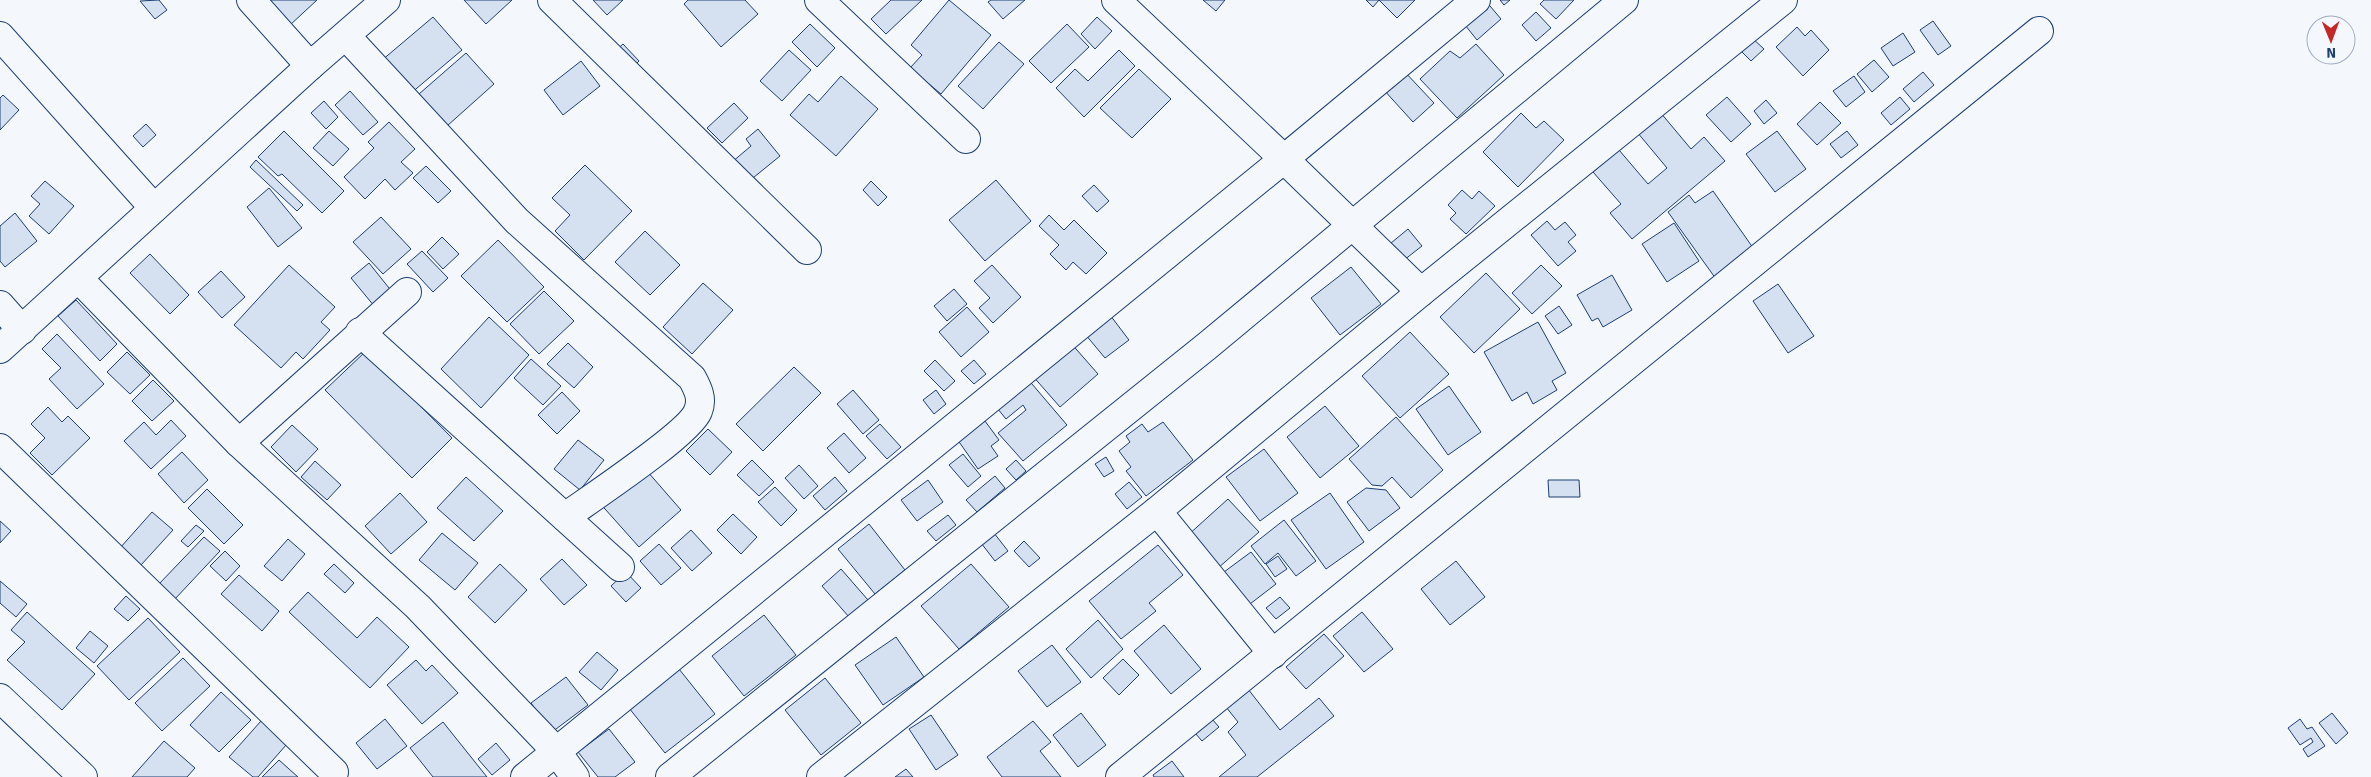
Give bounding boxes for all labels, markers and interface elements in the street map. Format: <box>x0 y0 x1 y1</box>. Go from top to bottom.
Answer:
north arrow <box>2306 15 2356 65</box>
text: N <box>2326 44 2336 61</box>

